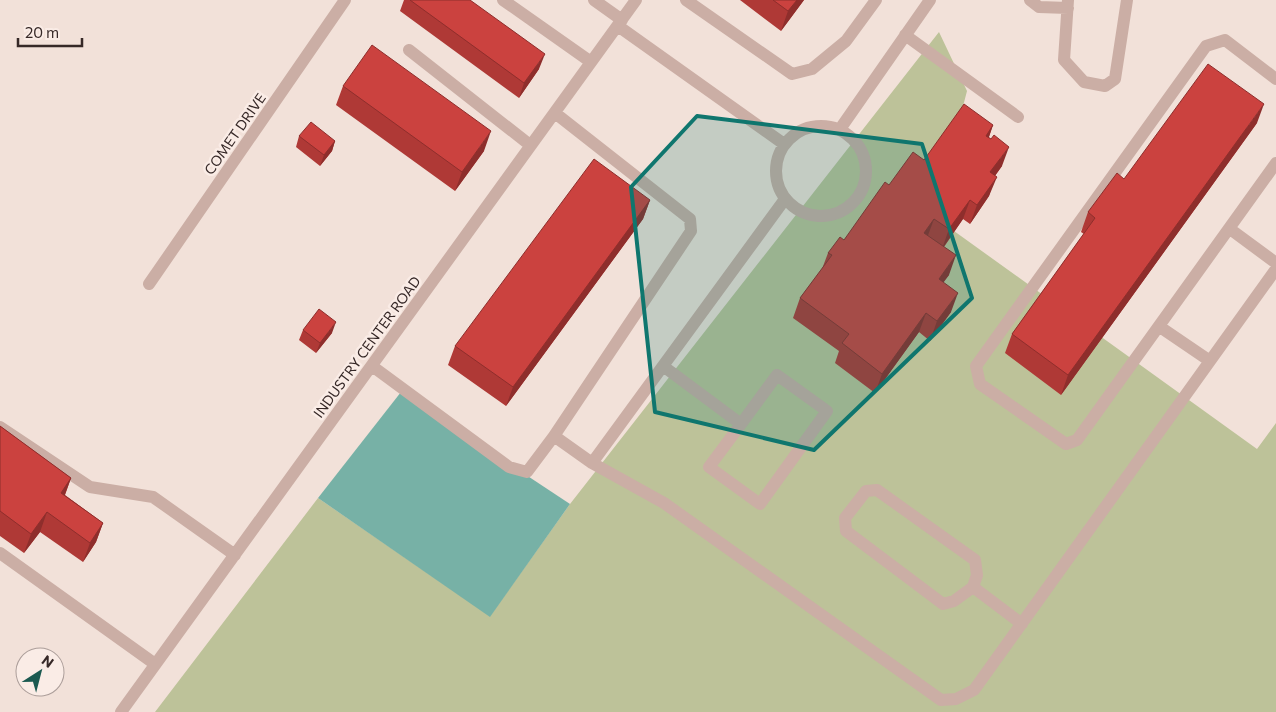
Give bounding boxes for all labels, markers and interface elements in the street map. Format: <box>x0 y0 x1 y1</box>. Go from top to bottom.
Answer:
scale bar <box>18 15 81 47</box>
text: 20 m <box>25 23 59 41</box>
street label: COMET DRIVE <box>200 90 269 178</box>
street label: INDUSTRY CENTER ROAD <box>310 273 424 421</box>
north arrow <box>15 647 65 697</box>
text: N <box>39 651 57 671</box>

